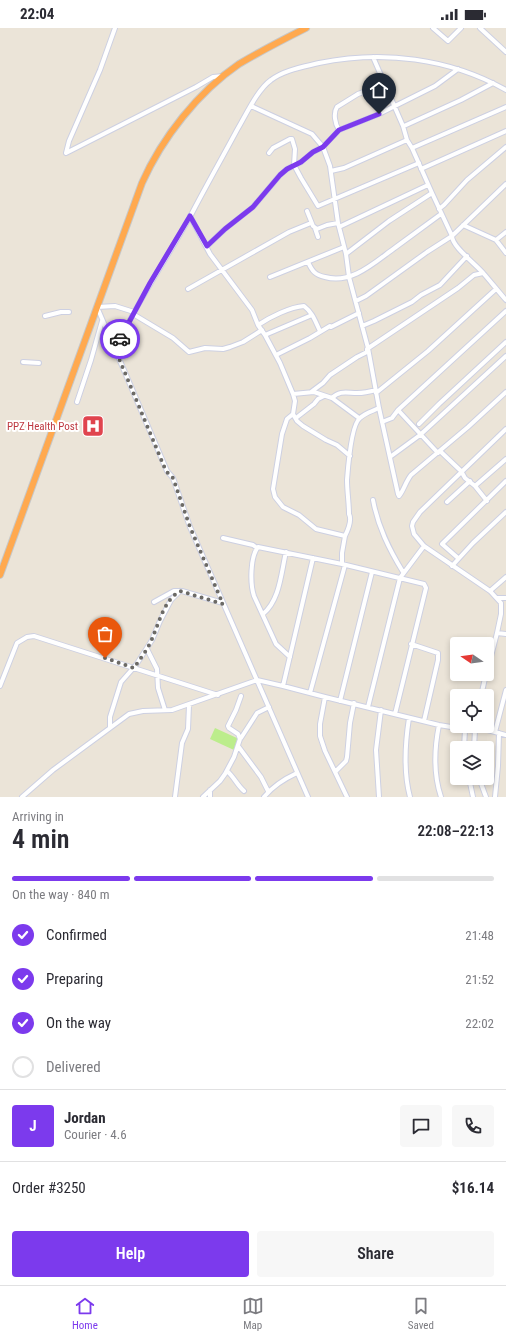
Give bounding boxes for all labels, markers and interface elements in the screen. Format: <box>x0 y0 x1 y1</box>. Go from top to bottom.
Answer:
text: 22:04 <box>20 5 54 23</box>
pin <box>362 73 396 114</box>
icon: home <box>368 79 390 101</box>
courier <box>100 319 140 359</box>
icon: car <box>109 328 131 350</box>
hospital icon: PPZ Health Post <box>80 413 106 439</box>
place label: PPZ Health Post <box>7 420 78 433</box>
pin <box>88 617 122 658</box>
icon: bag <box>94 623 116 645</box>
north arrow <box>450 637 494 681</box>
map controls <box>450 637 494 785</box>
button: locate <box>450 689 494 733</box>
button: layers <box>450 741 494 785</box>
text: Arriving in <box>12 809 64 824</box>
text: 22:08–22:13 <box>417 822 494 840</box>
text: 4 min <box>12 824 70 854</box>
text: On the way · 840 m <box>12 887 109 902</box>
icon: check <box>12 924 34 946</box>
text: Confirmed <box>46 926 107 944</box>
text: 21:48 <box>465 928 494 943</box>
icon: check <box>12 968 34 990</box>
text: Preparing <box>46 970 103 988</box>
text: 21:52 <box>465 972 494 987</box>
icon: check <box>12 1012 34 1034</box>
text: On the way <box>46 1014 111 1032</box>
text: 22:02 <box>465 1016 494 1031</box>
text: Delivered <box>46 1058 101 1076</box>
button: chat <box>400 1105 442 1147</box>
button: phone <box>452 1105 494 1147</box>
text: Jordan <box>64 1109 106 1127</box>
text: J <box>29 1117 37 1135</box>
text: Courier · 4.6 <box>64 1127 127 1142</box>
text: Order #3250 <box>12 1179 86 1197</box>
text: $16.14 <box>452 1179 494 1197</box>
button: Help <box>12 1231 249 1277</box>
button: Share <box>257 1231 494 1277</box>
tab: Home <box>72 1295 98 1332</box>
tab: Map <box>242 1295 264 1332</box>
tab: Saved <box>408 1295 434 1332</box>

